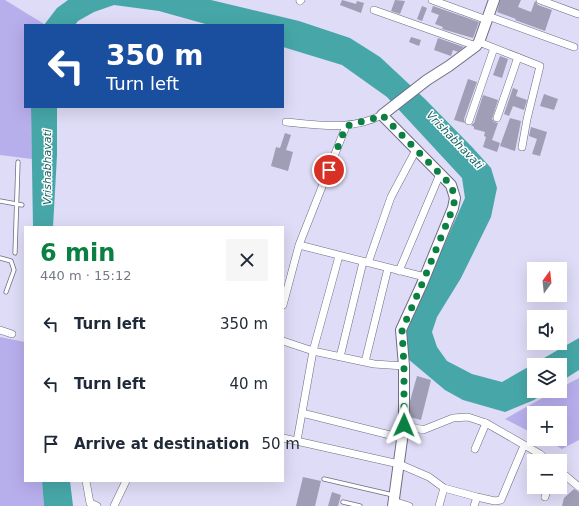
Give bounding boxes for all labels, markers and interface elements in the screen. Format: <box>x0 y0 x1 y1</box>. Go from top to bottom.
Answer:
text: 350 m <box>106 39 203 72</box>
icon: left <box>40 40 92 92</box>
text: Turn left <box>106 73 179 94</box>
water label: Vrishabhavati <box>424 109 486 172</box>
water label: Vrishabhavati <box>41 129 54 205</box>
pin <box>312 153 346 187</box>
icon: arrive <box>318 159 340 181</box>
text: 6 min <box>40 239 115 267</box>
button: close <box>226 239 268 281</box>
north arrow <box>527 262 567 302</box>
map controls <box>527 262 567 494</box>
text: 440 m · 15:12 <box>40 268 131 283</box>
button: sound <box>527 310 567 350</box>
icon: left <box>40 313 62 335</box>
text: Turn left <box>74 315 146 333</box>
text: 350 m <box>220 315 268 333</box>
button: layers <box>527 358 567 398</box>
icon: left <box>40 373 62 395</box>
text: Turn left <box>74 375 146 393</box>
text: 40 m <box>230 375 268 393</box>
position arrow <box>383 404 425 446</box>
button: + <box>527 406 567 446</box>
icon: arrive <box>40 433 62 455</box>
text: Arrive at destination <box>74 435 249 453</box>
text: 50 m <box>261 435 300 453</box>
button: − <box>527 454 567 494</box>

